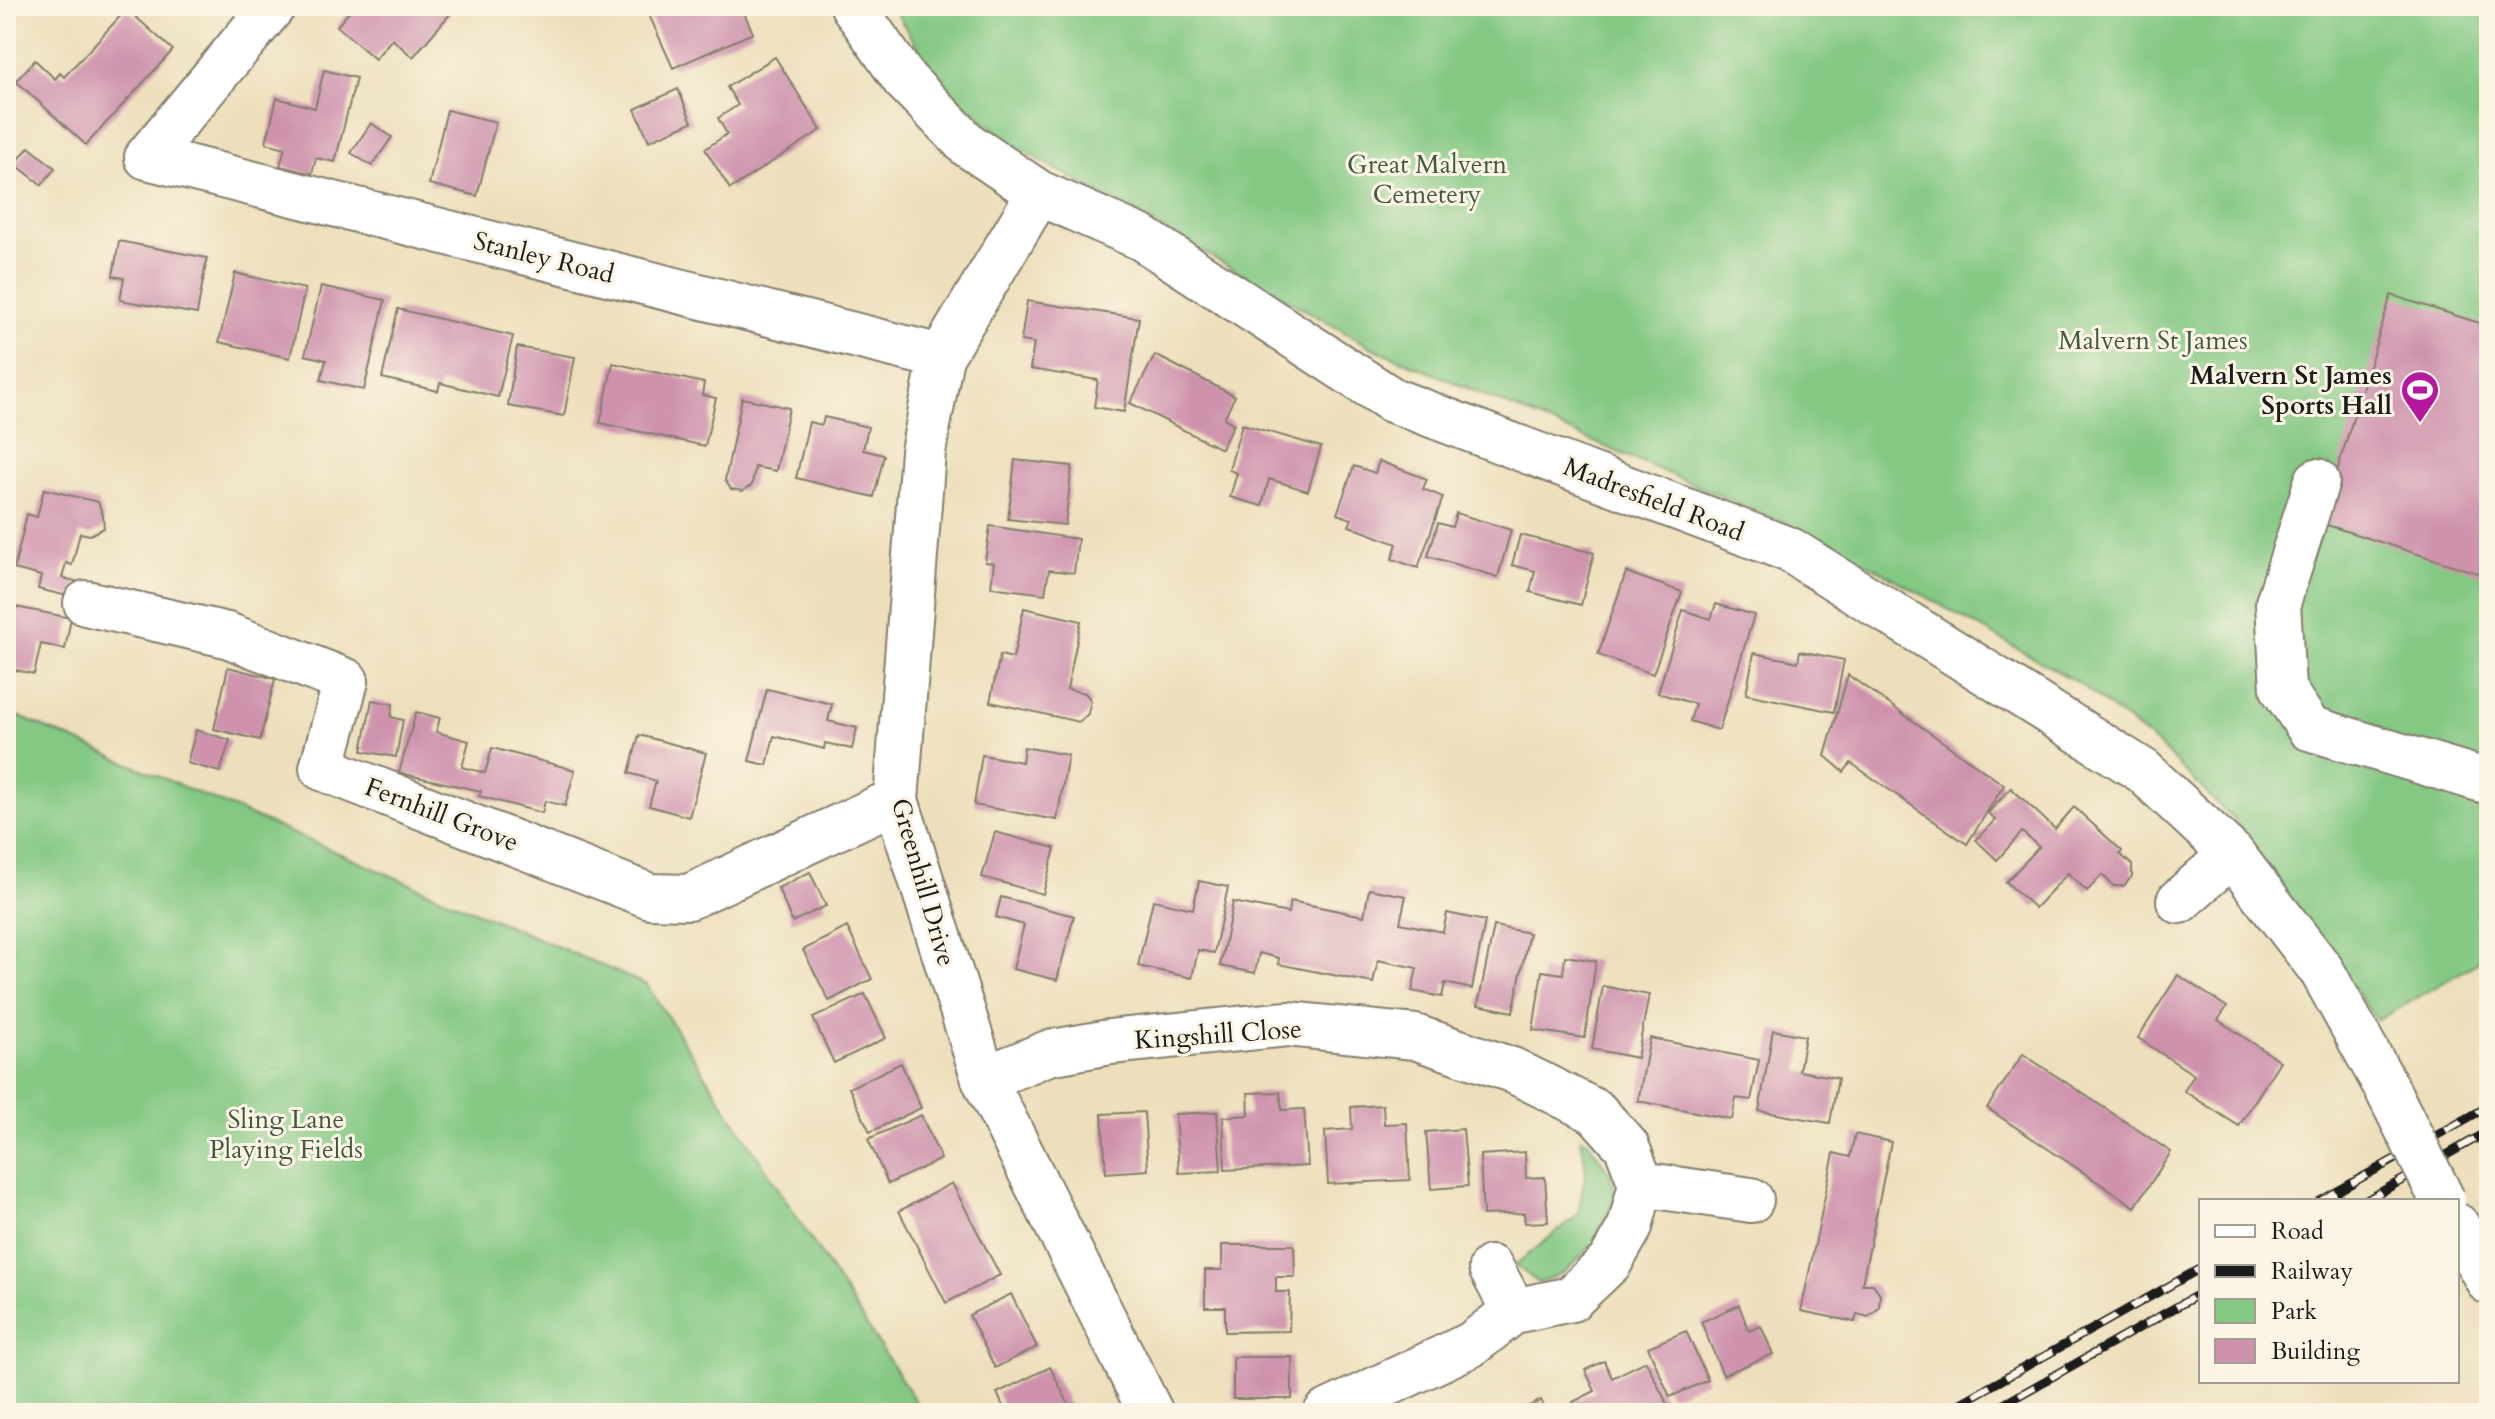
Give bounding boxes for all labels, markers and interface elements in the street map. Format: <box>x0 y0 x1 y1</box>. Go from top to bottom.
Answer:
park label: Great Malvern Cemetery <box>1347 147 1507 212</box>
street label: Stanley Road <box>470 223 618 292</box>
park label: Malvern St James <box>2058 323 2248 358</box>
place label: Malvern St James Sports Hall <box>2190 358 2392 423</box>
sports icon: Malvern St James Sports Hall <box>2399 369 2441 424</box>
street label: Madresfield Road <box>1559 449 1749 550</box>
street label: Fernhill Grove <box>360 769 524 860</box>
street label: Greenhill Drive <box>883 794 964 970</box>
street label: Kingshill Close <box>1133 1011 1303 1058</box>
park label: Sling Lane Playing Fields <box>209 1102 363 1167</box>
legend <box>2199 1199 2459 1383</box>
text: Road <box>2271 1215 2324 1248</box>
text: Railway <box>2271 1255 2353 1288</box>
text: Park <box>2271 1295 2317 1328</box>
text: Building <box>2271 1335 2361 1368</box>

